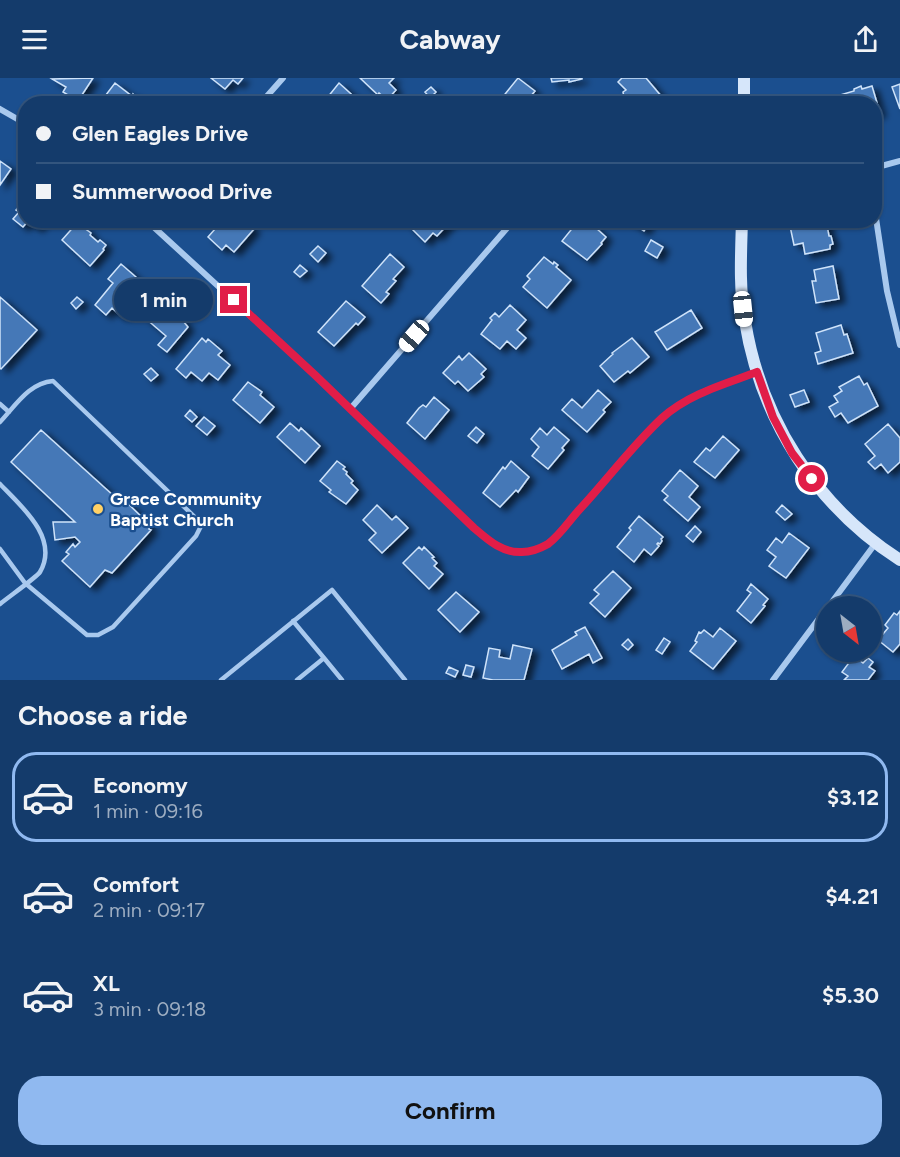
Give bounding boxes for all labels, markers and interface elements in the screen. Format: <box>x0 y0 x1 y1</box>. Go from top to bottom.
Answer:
icon: menu <box>18 23 51 56</box>
text: Cabway <box>399 23 501 56</box>
icon: share <box>849 23 882 56</box>
text: Glen Eagles Drive <box>72 120 248 147</box>
text: Summerwood Drive <box>72 178 272 205</box>
callout: 1 min <box>114 279 213 321</box>
route end <box>220 286 247 313</box>
text: 1 min <box>140 288 187 312</box>
car <box>732 290 754 328</box>
car <box>395 317 433 355</box>
route start <box>798 465 825 492</box>
place label: Grace Community Baptist Church <box>110 488 262 531</box>
marker: Grace Community Baptist Church <box>91 502 105 516</box>
north arrow <box>816 596 882 662</box>
map controls <box>816 596 882 662</box>
text: Choose a ride <box>18 699 187 732</box>
icon: car <box>21 770 75 824</box>
text: Economy <box>93 772 188 799</box>
text: $3.12 <box>827 784 879 811</box>
text: 1 min · 09:16 <box>93 799 203 823</box>
icon: car <box>21 869 75 923</box>
text: Comfort <box>93 871 179 898</box>
text: $4.21 <box>825 883 879 910</box>
text: 2 min · 09:17 <box>93 898 205 922</box>
icon: car <box>21 968 75 1022</box>
text: XL <box>93 970 120 997</box>
text: $5.30 <box>822 982 879 1009</box>
text: 3 min · 09:18 <box>93 997 206 1021</box>
button: Confirm <box>18 1076 882 1145</box>

